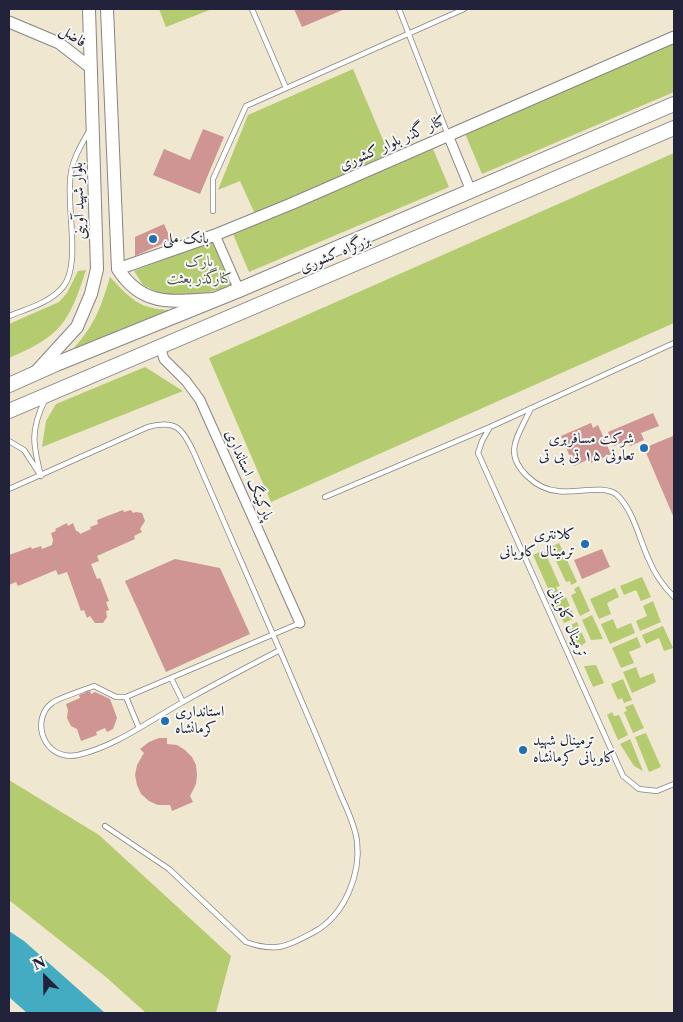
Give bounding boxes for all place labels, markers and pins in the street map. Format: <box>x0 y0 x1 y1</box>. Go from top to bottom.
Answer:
place label: بانک ملی <box>163 230 209 248</box>
marker: بانک ملی <box>147 233 159 245</box>
place label: شرکت مسافربری تعاونی ۱۵ تی بی تی <box>539 430 634 465</box>
marker: شرکت مسافربری تعاونی ۱۵ تی بی تی <box>638 442 650 454</box>
place label: کلانتری ترمینال کاویانی <box>499 526 575 561</box>
marker: کلانتری ترمینال کاویانی <box>579 538 591 550</box>
place label: استانداری کرمانشاه <box>175 703 224 738</box>
marker: استانداری کرمانشاه <box>159 715 171 727</box>
place label: ترمینال شهید کاویانی کرمانشاه <box>533 732 615 767</box>
marker: ترمینال شهید کاویانی کرمانشاه <box>517 744 529 756</box>

